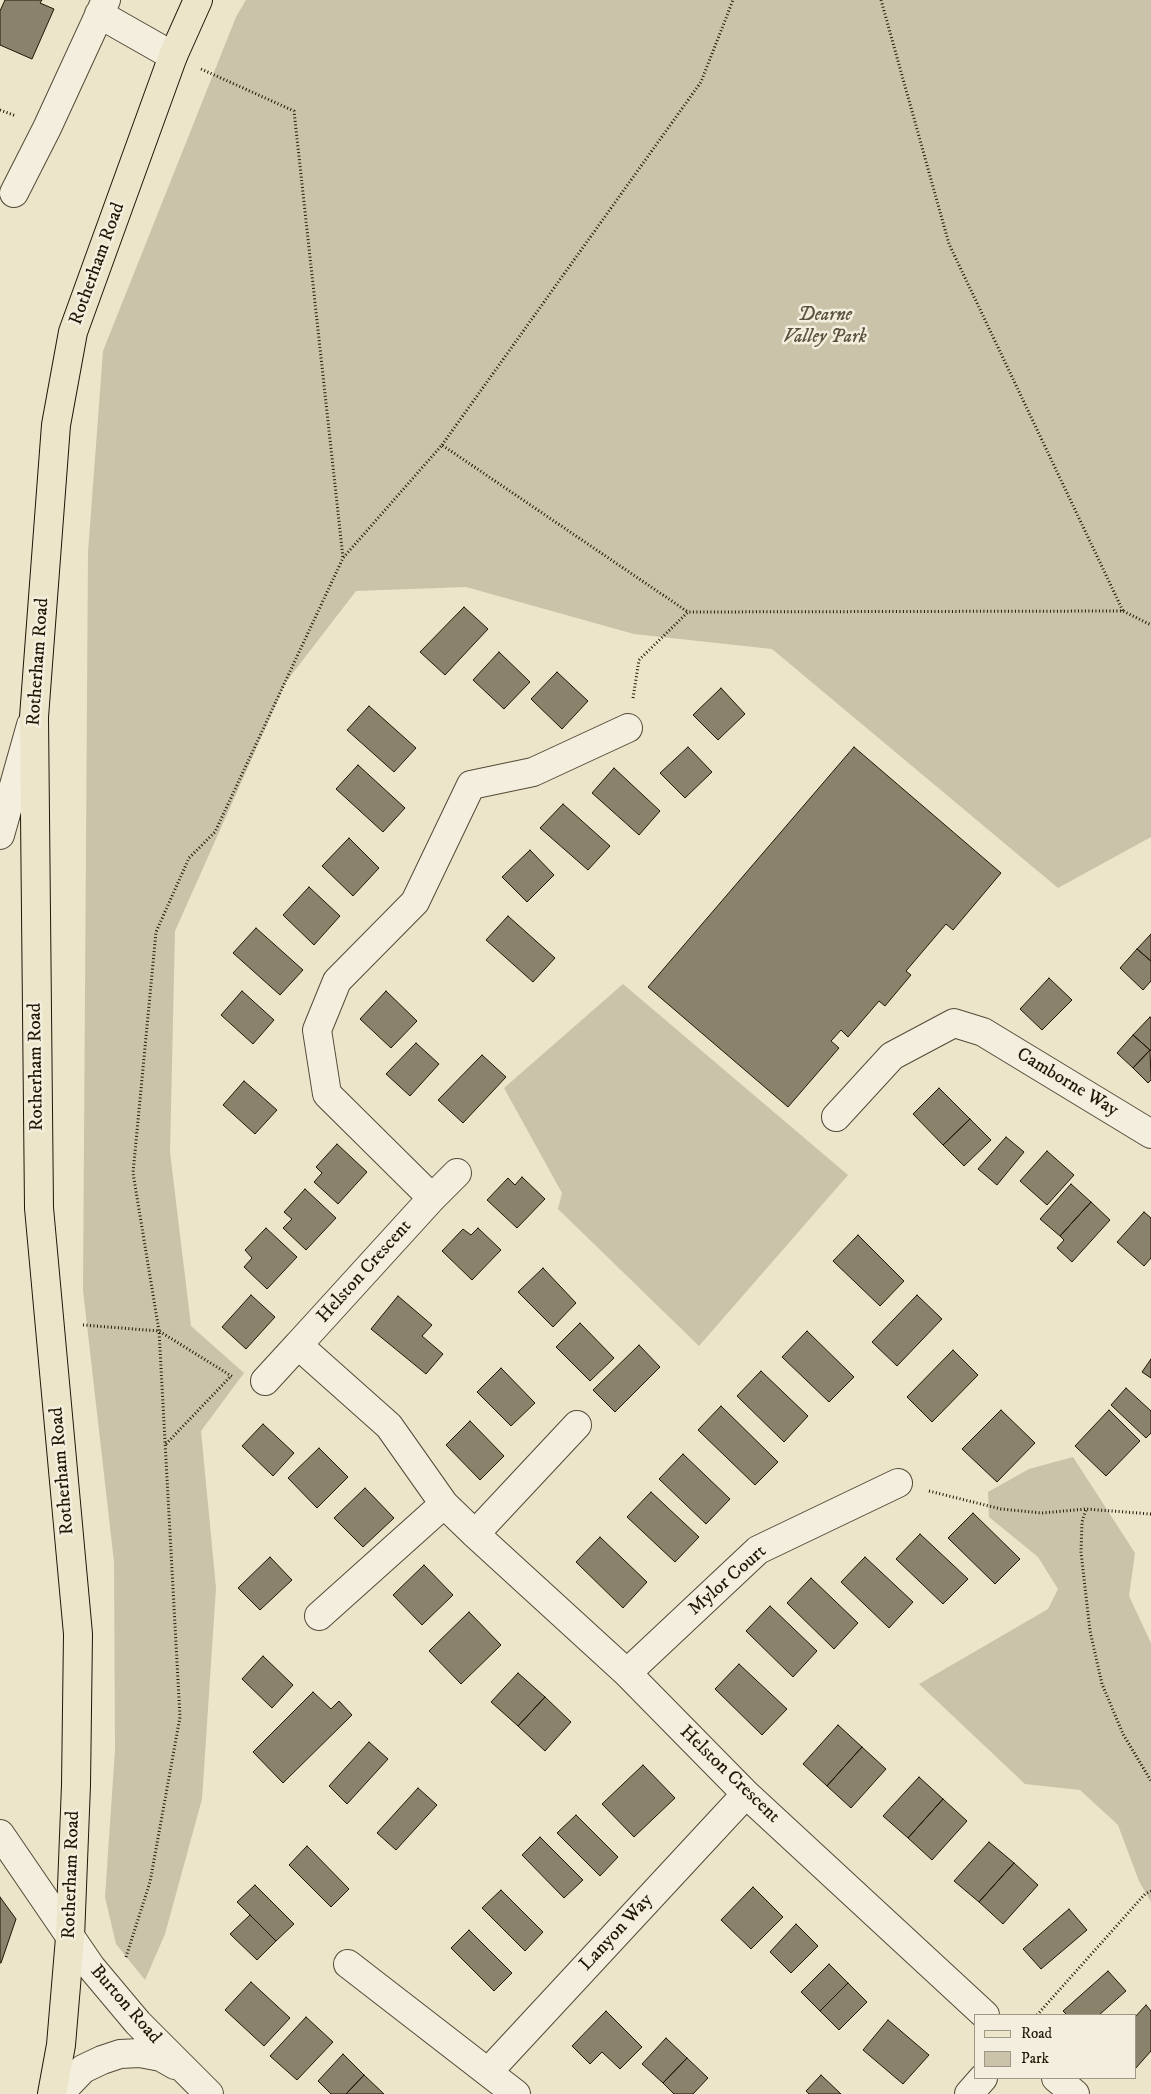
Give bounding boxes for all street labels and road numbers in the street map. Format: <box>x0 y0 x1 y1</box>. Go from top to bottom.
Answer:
street label: Rotherham Road <box>65 200 131 328</box>
street label: Rotherham Road <box>23 597 55 727</box>
street label: Rotherham Road <box>24 1003 50 1131</box>
street label: Camborne Way <box>1012 1044 1122 1122</box>
street label: Helston Crescent <box>313 1216 417 1328</box>
street label: Rotherham Road <box>46 1406 80 1536</box>
street label: Mylor Court <box>684 1541 772 1621</box>
street label: Helston Crescent <box>674 1721 784 1829</box>
street label: Rotherham Road <box>58 1810 86 1940</box>
street label: Lanyon Way <box>576 1890 658 1976</box>
street label: Burton Road <box>85 1961 165 2049</box>

